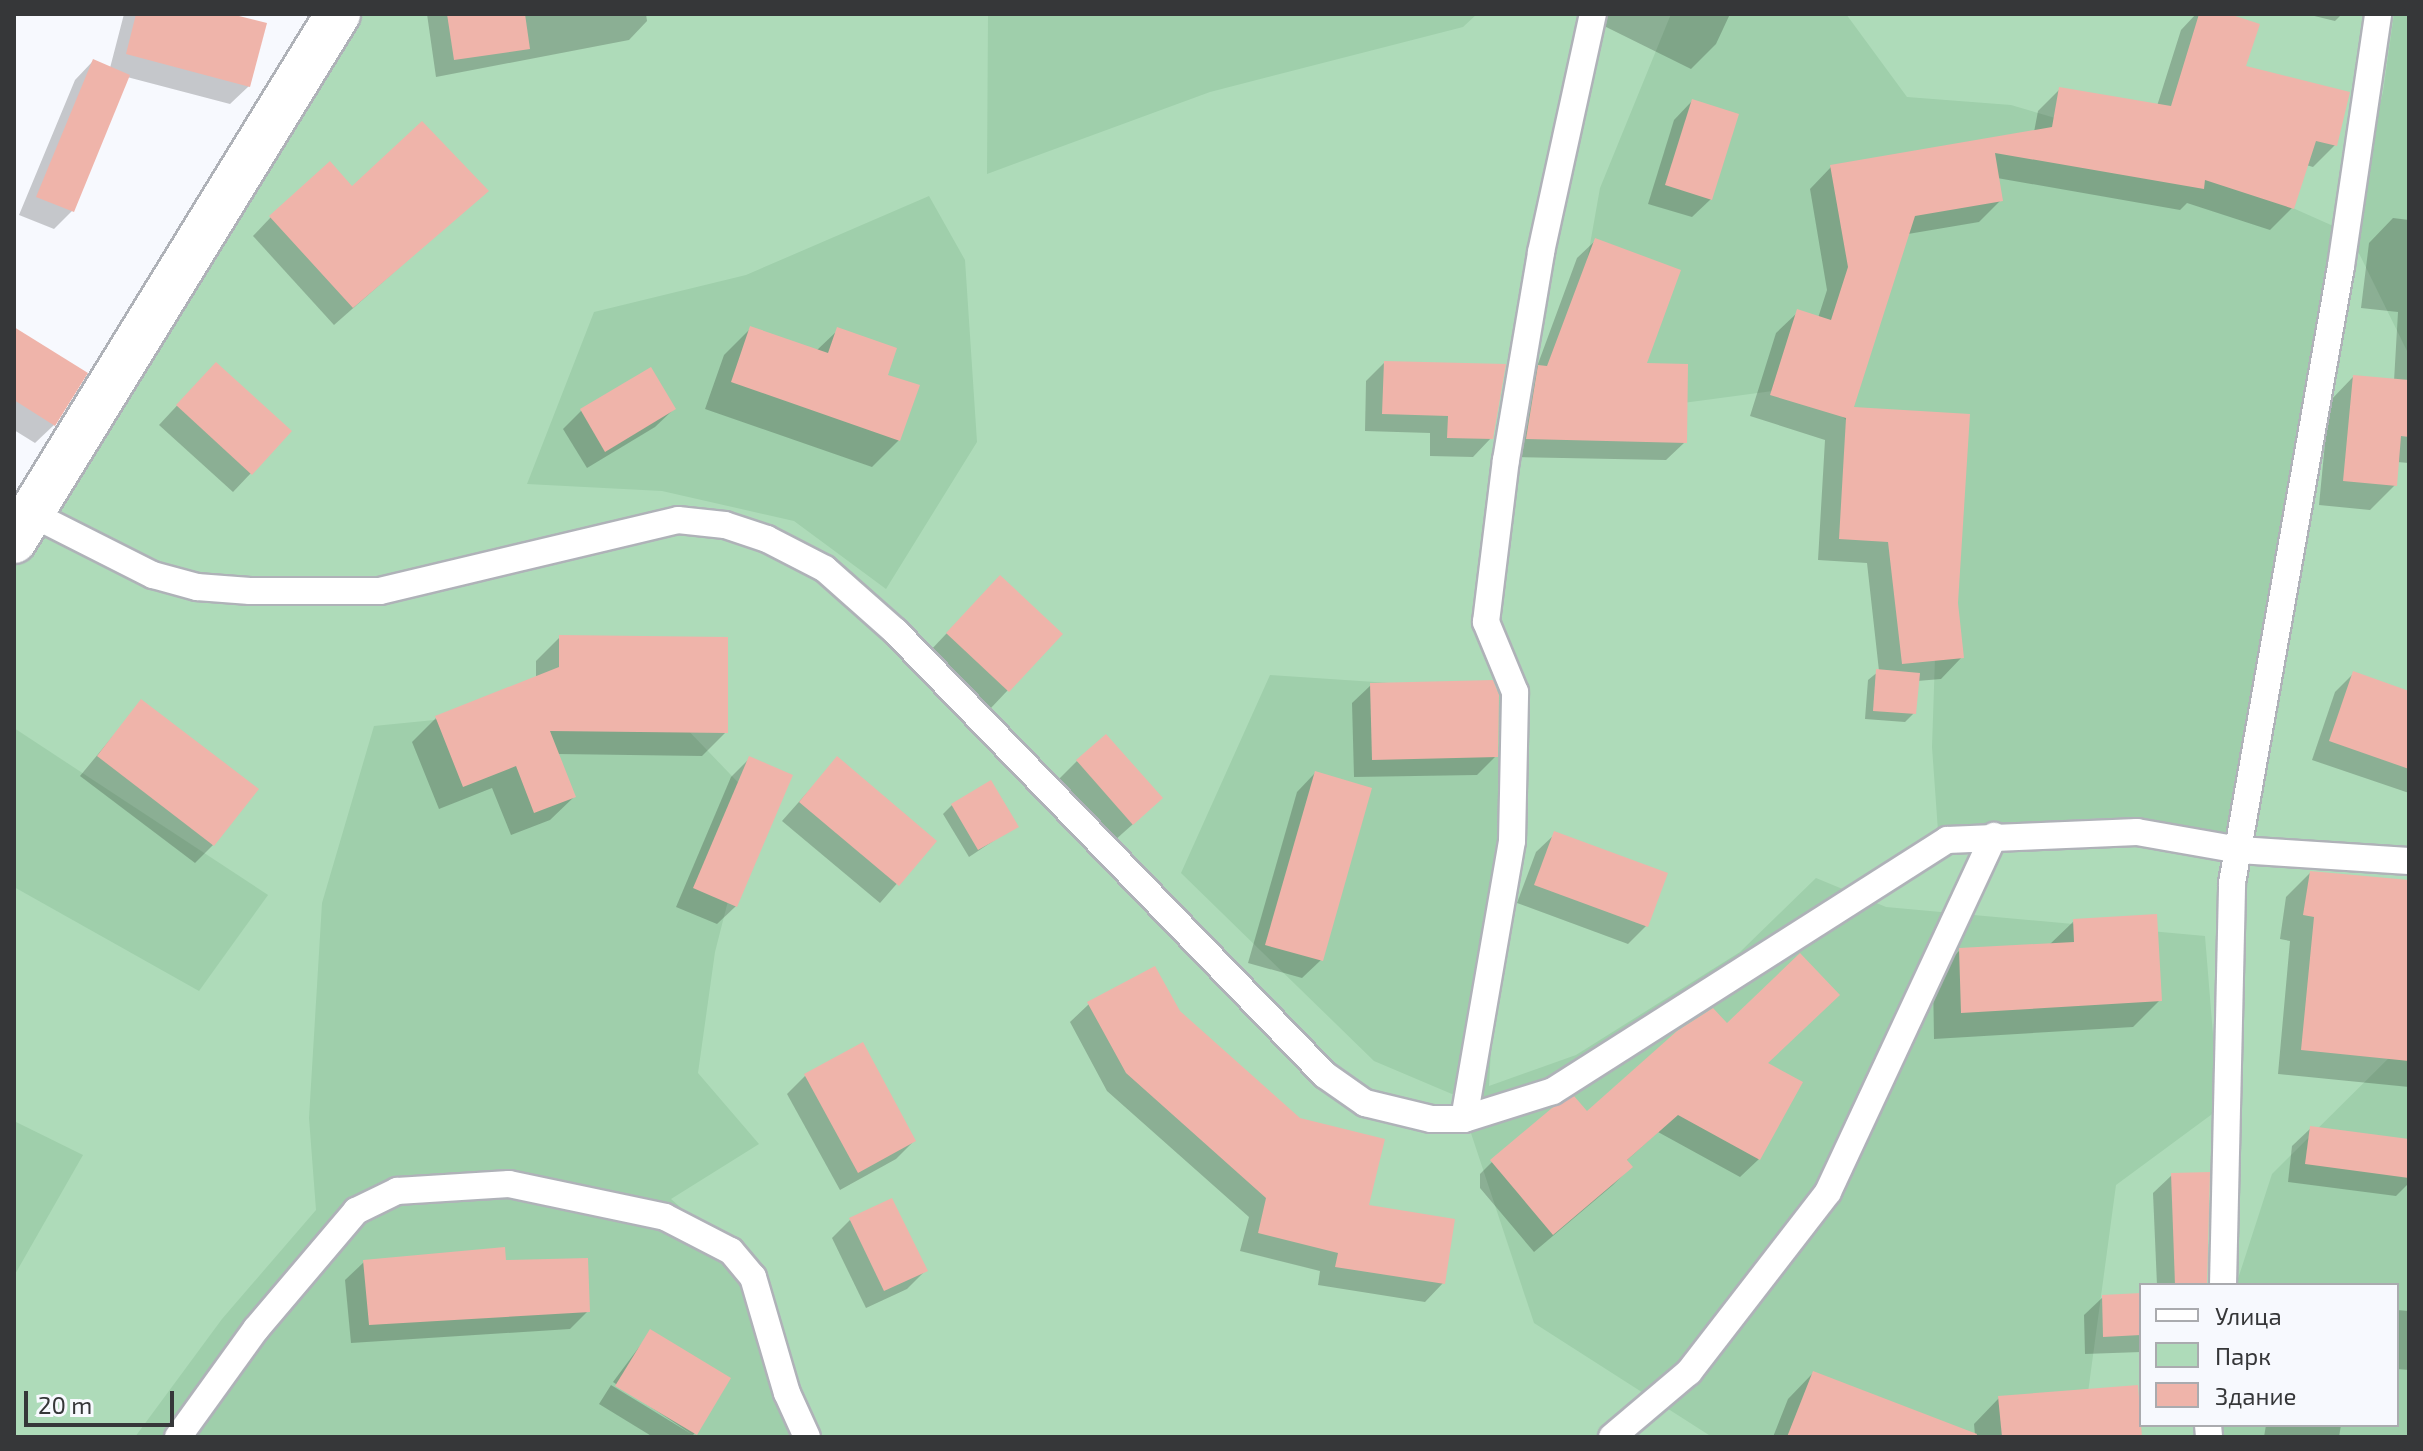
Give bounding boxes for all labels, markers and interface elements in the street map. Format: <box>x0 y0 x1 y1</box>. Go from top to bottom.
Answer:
legend <box>2139 1283 2399 1427</box>
text: Улица <box>2215 1301 2282 1330</box>
text: Парк <box>2215 1341 2271 1370</box>
scale bar <box>28 1375 178 1425</box>
text: Здание <box>2215 1381 2297 1410</box>
text: 20 m <box>38 1390 92 1419</box>

